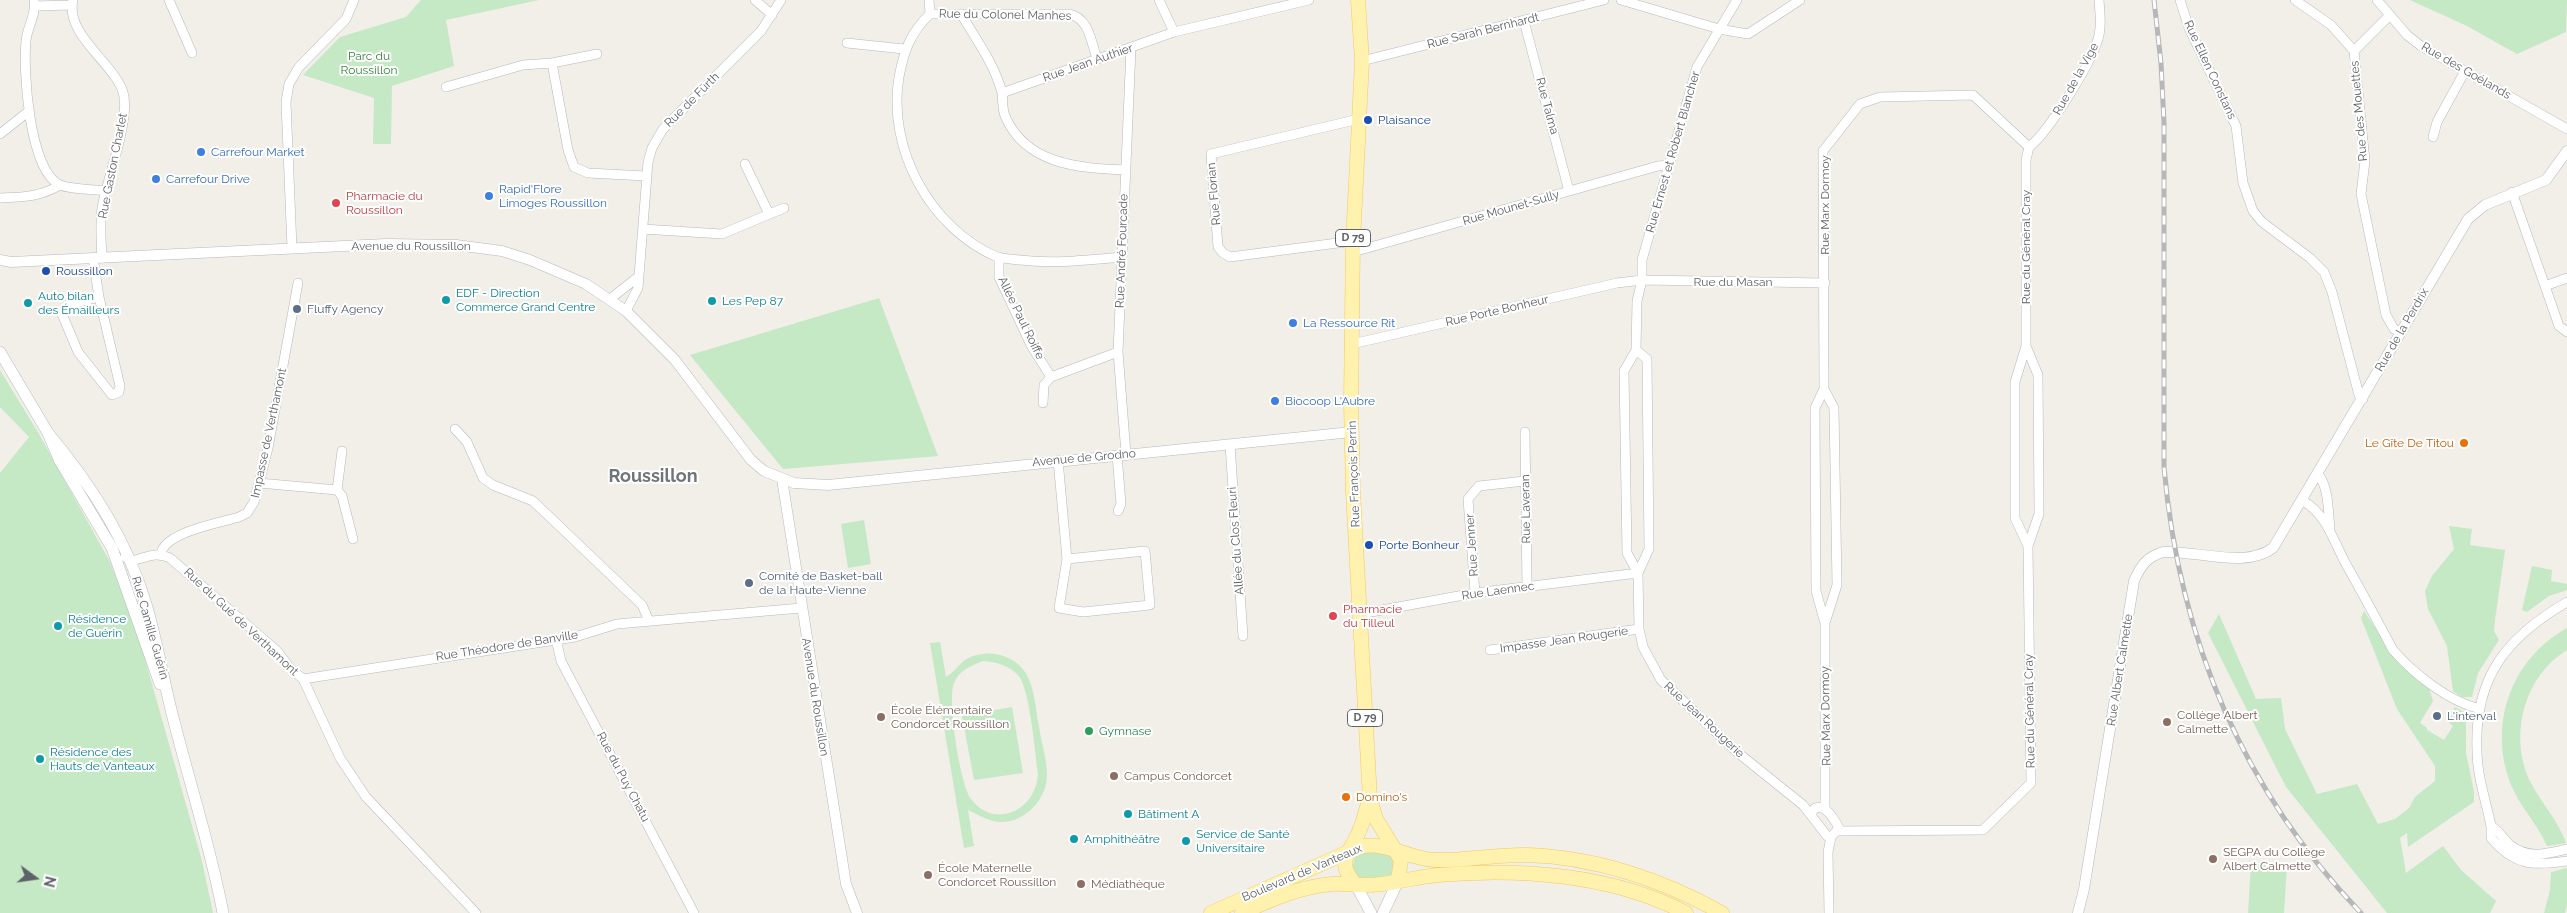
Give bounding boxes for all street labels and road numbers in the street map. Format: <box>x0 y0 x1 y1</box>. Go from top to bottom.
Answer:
street label: Rue du Colonel Manhes <box>939 7 1071 23</box>
street label: Rue Sarah Bernhardt <box>1426 10 1540 52</box>
street label: Rue Ellen Constans <box>2181 18 2239 122</box>
street label: Rue des Goélands <box>2419 39 2513 103</box>
street label: Rue de la Vige <box>2050 40 2102 118</box>
street label: Rue Jean Authier <box>1041 41 1135 85</box>
street label: Rue des Mouettes <box>2347 60 2371 162</box>
street label: Rue Ernest et Robert Blancher <box>1643 69 1703 235</box>
street label: Rue de Fürth <box>662 70 722 130</box>
street label: Rue Talma <box>1532 76 1562 136</box>
street label: Rue Gaston Charlet <box>96 112 130 220</box>
street label: Rue Marx Dormoy <box>1818 155 1832 255</box>
street label: Rue Florian <box>1204 162 1224 226</box>
street label: Rue Mounet-Sully <box>1461 187 1561 229</box>
street label: Rue du Général Cray <box>2019 190 2033 304</box>
street label: Rue André Fourcade <box>1113 194 1131 308</box>
road number: D 79 <box>1336 230 1370 247</box>
street label: Avenue du Roussillon <box>351 239 471 253</box>
street label: Allée Paul Roiffe <box>995 274 1047 362</box>
street label: Rue du Masan <box>1694 275 1772 289</box>
street label: Rue de la Perdrix <box>2372 286 2432 374</box>
street label: Rue Porte Bonheur <box>1444 292 1550 330</box>
street label: Impasse de Verthamont <box>248 367 290 499</box>
street label: Rue François Perrin <box>1345 420 1363 528</box>
street label: Avenue de Grodno <box>1032 446 1136 470</box>
street label: Rue Laveran <box>1518 474 1534 544</box>
street label: Allée du Clos Fleuri <box>1225 486 1247 596</box>
street label: Rue Jenner <box>1463 513 1481 577</box>
street label: Rue du Gué de Verthamont <box>181 565 301 679</box>
street label: Rue Camille Guérin <box>128 575 172 681</box>
street label: Rue Laennec <box>1461 579 1535 603</box>
street label: Rue Albert Calmette <box>2104 613 2136 727</box>
street label: Impasse Jean Rougerie <box>1499 624 1629 656</box>
street label: Rue Théodore de Banville <box>435 628 579 664</box>
street label: Avenue du Roussillon <box>799 637 831 757</box>
street label: Rue du Général Cray <box>2022 654 2038 768</box>
street label: Rue Marx Dormoy <box>1818 666 1834 766</box>
street label: Rue Jean Rougerie <box>1661 679 1747 761</box>
road number: D 79 <box>1348 710 1382 726</box>
street label: Rue du Puy Chatu <box>593 730 653 824</box>
street label: Boulevard de Vanteaux <box>1240 841 1364 905</box>

